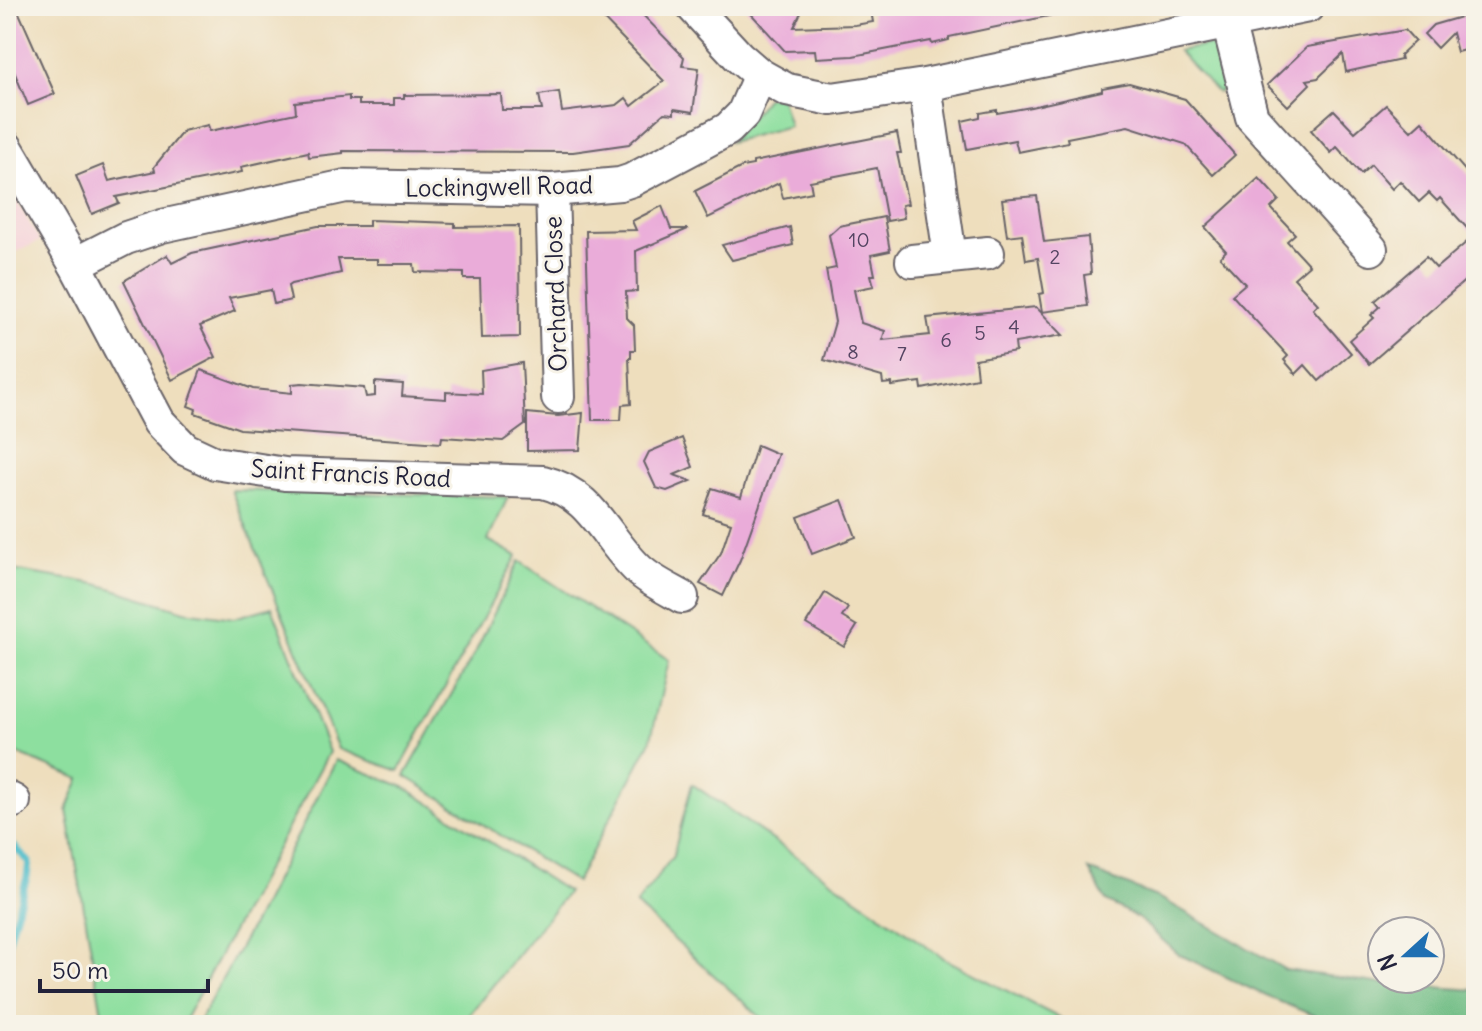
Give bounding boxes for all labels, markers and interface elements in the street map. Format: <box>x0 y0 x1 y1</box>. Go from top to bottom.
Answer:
street label: Lockingwell Road <box>405 169 593 203</box>
street label: Orchard Close <box>537 216 573 372</box>
house number: 10 <box>848 227 870 252</box>
house number: 2 <box>1050 244 1061 269</box>
house number: 4 <box>1008 314 1020 339</box>
house number: 5 <box>974 320 986 345</box>
house number: 6 <box>940 327 952 352</box>
house number: 8 <box>847 339 859 364</box>
house number: 7 <box>897 341 907 366</box>
street label: Saint Francis Road <box>250 453 452 493</box>
north arrow <box>1366 915 1446 995</box>
scale bar <box>40 943 208 993</box>
text: N <box>1372 950 1403 974</box>
text: 50 m <box>52 955 108 985</box>

